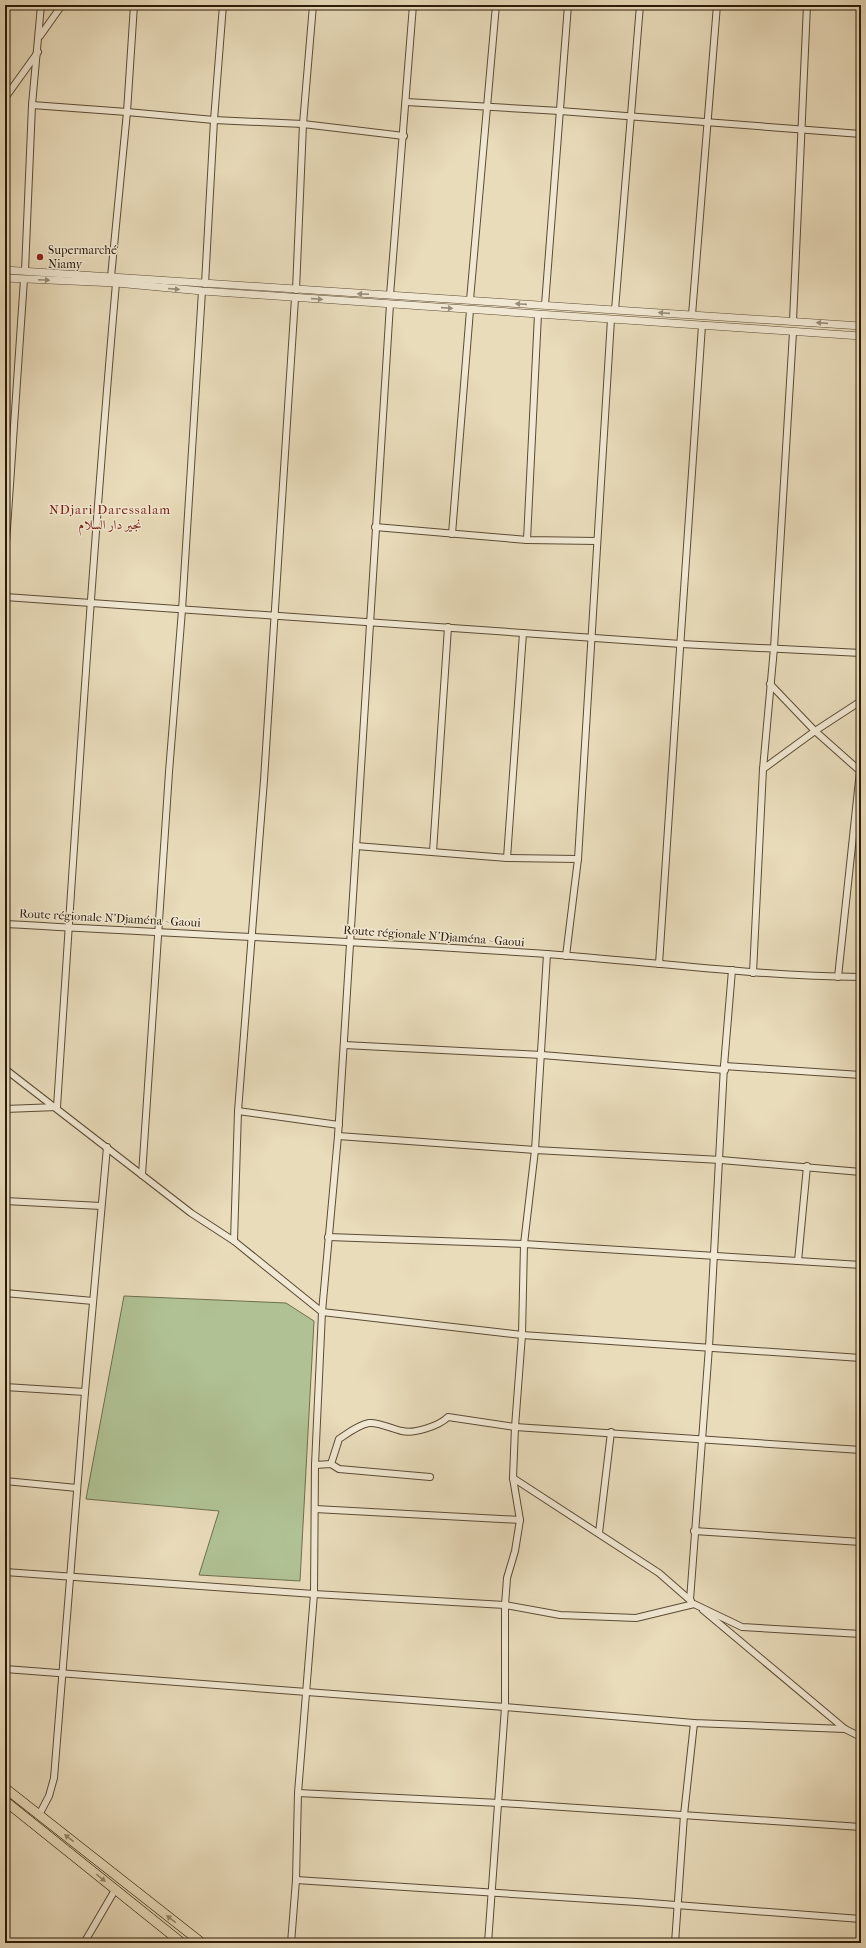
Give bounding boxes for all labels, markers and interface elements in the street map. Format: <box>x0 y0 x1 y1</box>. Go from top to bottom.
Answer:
place label: Supermarché Niamy <box>48 243 117 271</box>
marker: Supermarché Niamy <box>35 252 45 262</box>
one-way arrow <box>38 276 50 283</box>
one-way arrow <box>168 285 180 292</box>
one-way arrow <box>357 290 369 297</box>
one-way arrow <box>311 296 323 303</box>
one-way arrow <box>515 300 527 307</box>
one-way arrow <box>441 304 453 311</box>
one-way arrow <box>658 309 670 316</box>
one-way arrow <box>816 320 828 327</box>
district label: NDjari Daressalam نجير دار السلام <box>49 502 171 536</box>
street label: Route régionale N'Djaména - Gaoui <box>19 906 202 930</box>
street label: Route régionale N'Djaména - Gaoui <box>343 923 526 949</box>
one-way arrow <box>63 1834 74 1843</box>
one-way arrow <box>95 1874 106 1883</box>
one-way arrow <box>165 1915 176 1923</box>

